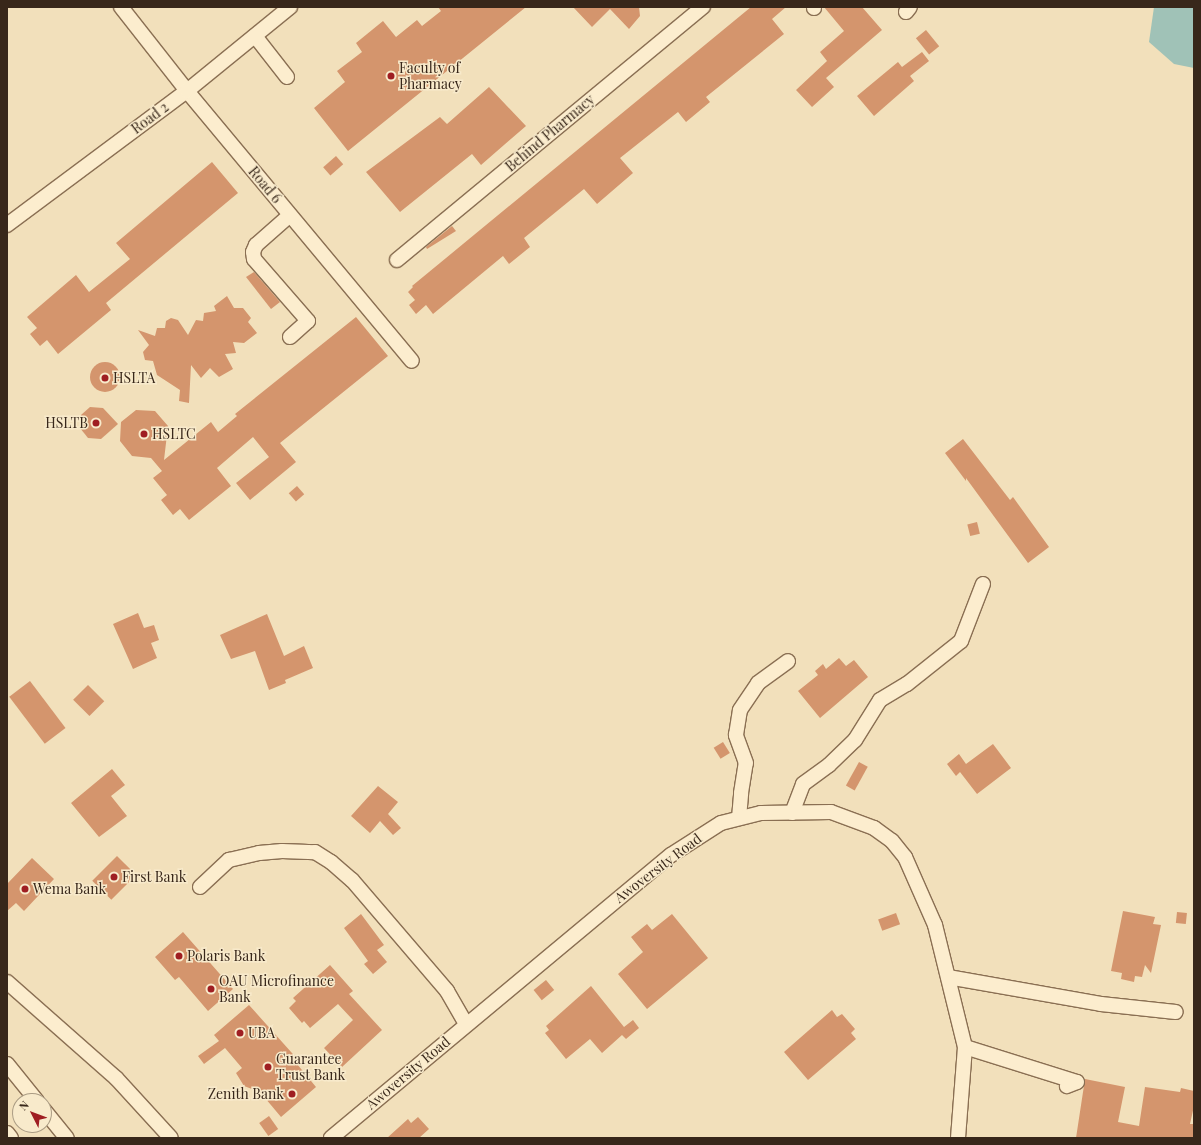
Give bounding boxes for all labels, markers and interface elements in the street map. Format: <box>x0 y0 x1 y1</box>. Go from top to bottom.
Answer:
place label: Faculty of Pharmacy <box>399 60 462 92</box>
marker: Faculty of Pharmacy <box>386 71 396 81</box>
street label: Behind Pharmacy <box>502 91 598 175</box>
street label: Road 2 <box>128 99 172 137</box>
street label: Road 6 <box>245 163 285 207</box>
place label: HSLTA <box>113 370 155 386</box>
marker: HSLTA <box>100 373 110 383</box>
place label: HSLTB <box>45 415 88 431</box>
marker: HSLTB <box>91 418 101 428</box>
place label: HSLTC <box>152 426 196 442</box>
marker: HSLTC <box>139 429 149 439</box>
street label: Awoversity Road <box>611 830 705 906</box>
place label: First Bank <box>122 869 187 885</box>
marker: First Bank <box>109 872 119 882</box>
place label: Wema Bank <box>33 881 106 897</box>
marker: Wema Bank <box>20 884 30 894</box>
place label: Polaris Bank <box>187 948 265 964</box>
marker: Polaris Bank <box>174 951 184 961</box>
place label: OAU Microfinance Bank <box>219 973 334 1006</box>
marker: OAU Microfinance Bank <box>206 984 216 994</box>
place label: UBA <box>248 1025 275 1041</box>
marker: UBA <box>235 1028 245 1038</box>
street label: Awoversity Road <box>362 1033 454 1113</box>
place label: Guarantee Trust Bank <box>276 1051 346 1084</box>
marker: Guarantee Trust Bank <box>263 1062 273 1072</box>
place label: Zenith Bank <box>208 1086 284 1102</box>
marker: Zenith Bank <box>287 1089 297 1099</box>
north arrow <box>12 1093 52 1133</box>
text: N <box>15 1097 32 1113</box>

